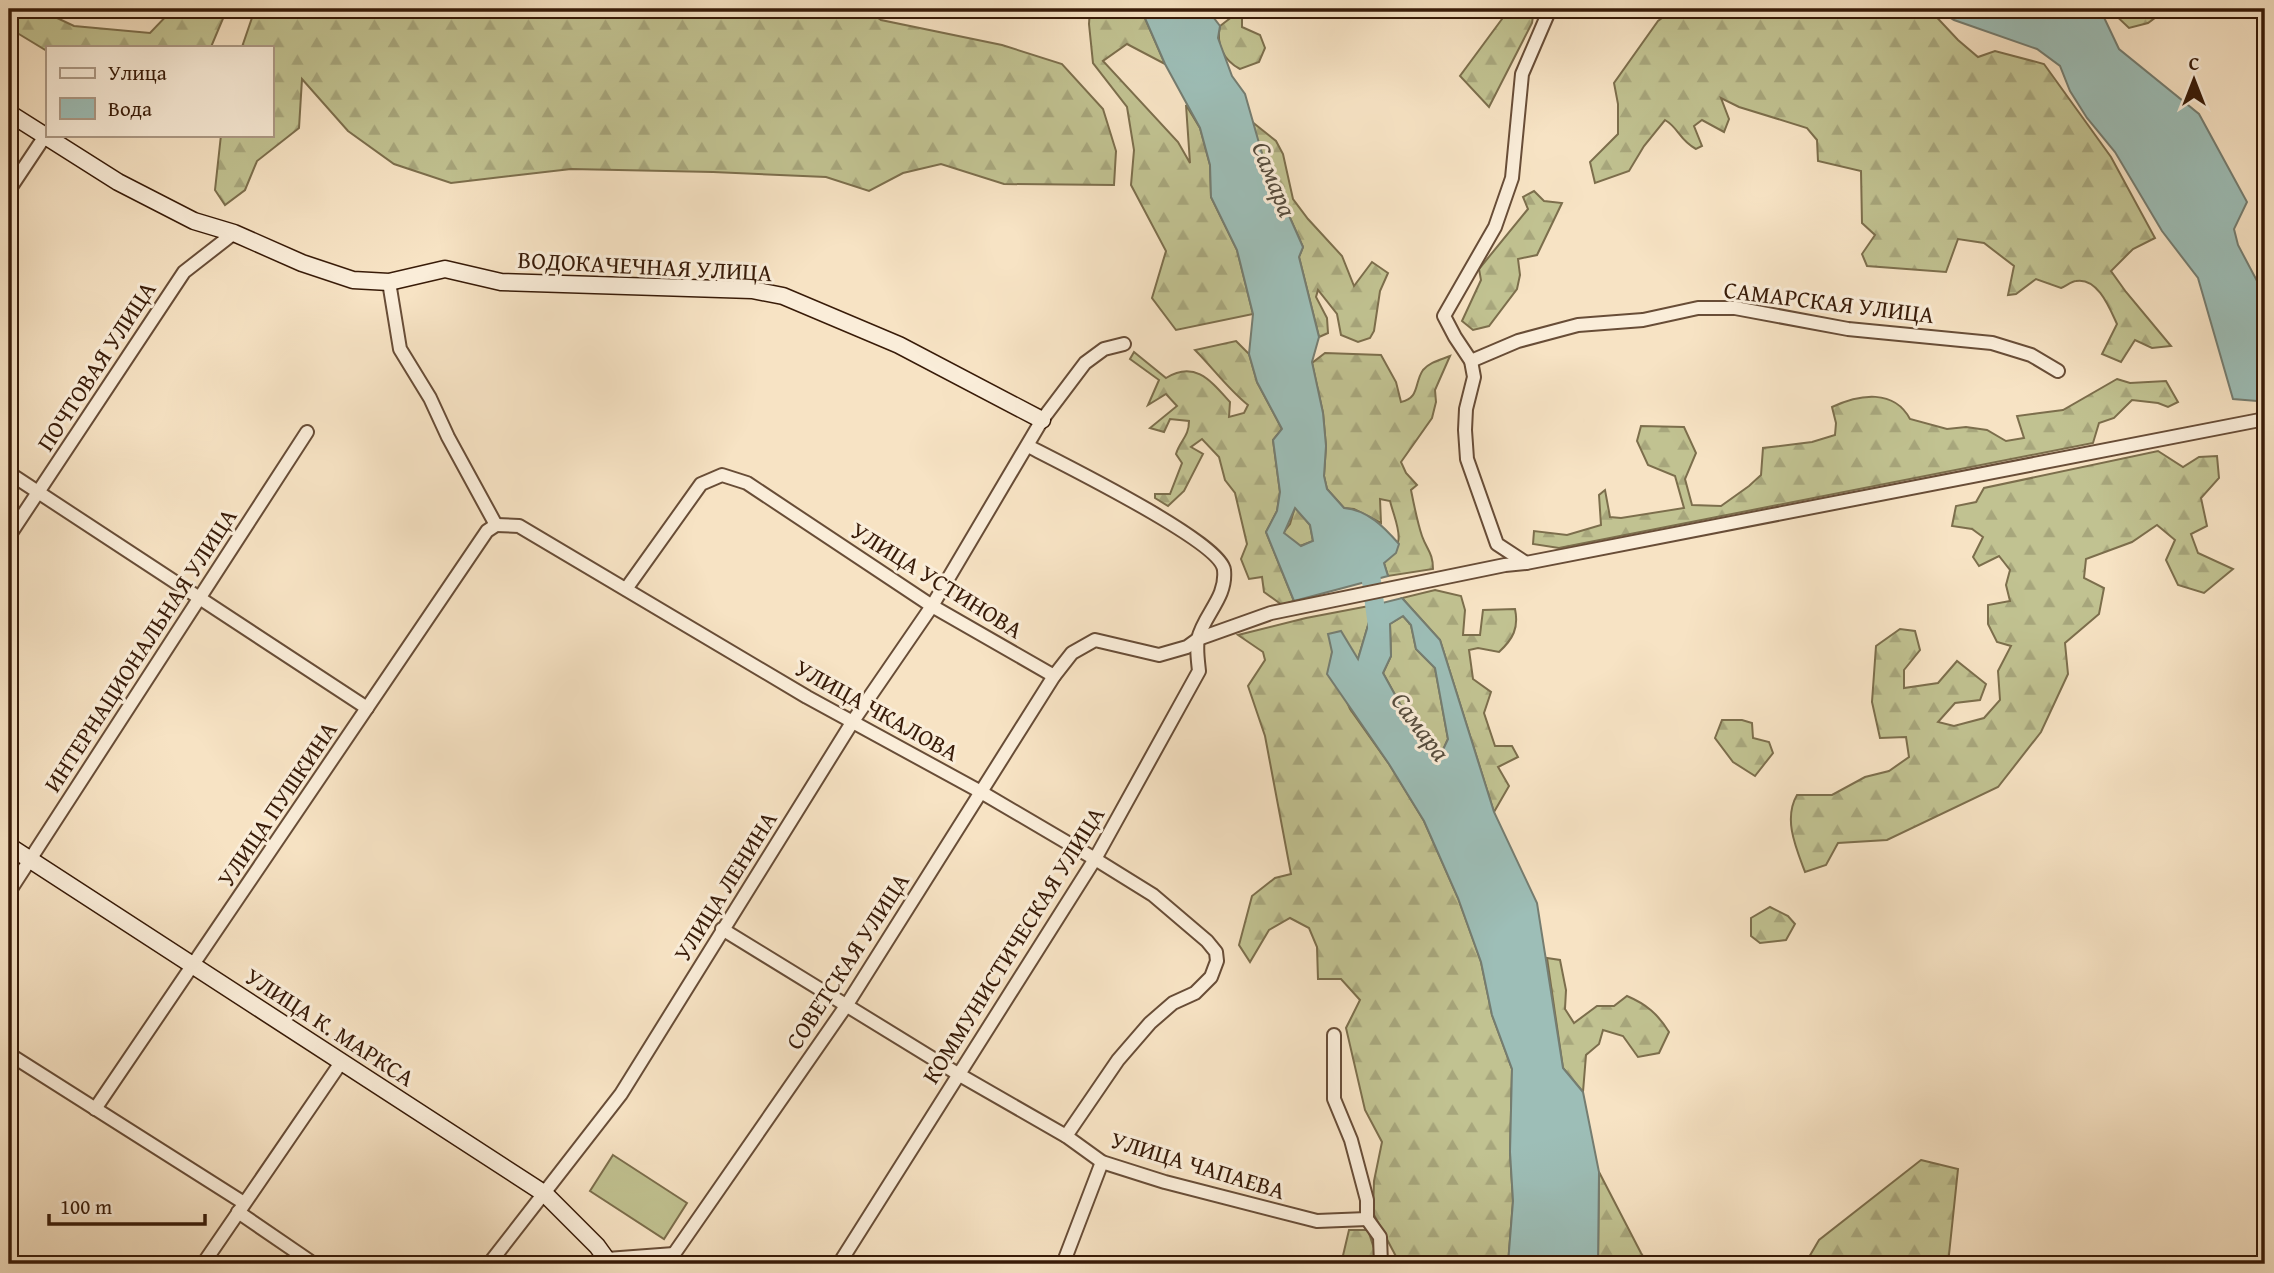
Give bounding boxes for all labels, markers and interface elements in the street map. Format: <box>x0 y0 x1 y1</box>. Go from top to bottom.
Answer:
legend <box>46 46 273 136</box>
north arrow <box>2158 46 2228 116</box>
text: С <box>2189 49 2200 77</box>
text: Улица <box>108 57 167 88</box>
text: Вода <box>108 93 152 124</box>
water label: Самара <box>1242 135 1308 223</box>
street label: ВОДОКАЧЕЧНАЯ УЛИЦА <box>517 242 774 290</box>
street label: САМАРСКАЯ УЛИЦА <box>1722 272 1937 332</box>
street label: ПОЧТОВАЯ УЛИЦА <box>28 274 164 458</box>
street label: ИНТЕРНАЦИОНАЛЬНАЯ УЛИЦА <box>35 501 245 799</box>
street label: УЛИЦА УСТИНОВА <box>844 513 1030 647</box>
street label: УЛИЦА ЧКАЛОВА <box>788 650 966 770</box>
water label: Самара <box>1382 683 1460 769</box>
street label: УЛИЦА ПУШКИНА <box>209 714 346 894</box>
street label: КОММУНИСТИЧЕСКАЯ УЛИЦА <box>913 799 1113 1090</box>
street label: УЛИЦА ЛЕНИНА <box>665 804 785 968</box>
street label: СОВЕТСКАЯ УЛИЦА <box>777 865 918 1056</box>
street label: УЛИЦА К. МАРКСА <box>238 959 422 1095</box>
street label: УЛИЦА ЧАПАЕВА <box>1106 1122 1290 1208</box>
scale bar <box>49 1182 205 1226</box>
text: 100 m <box>60 1191 112 1222</box>

